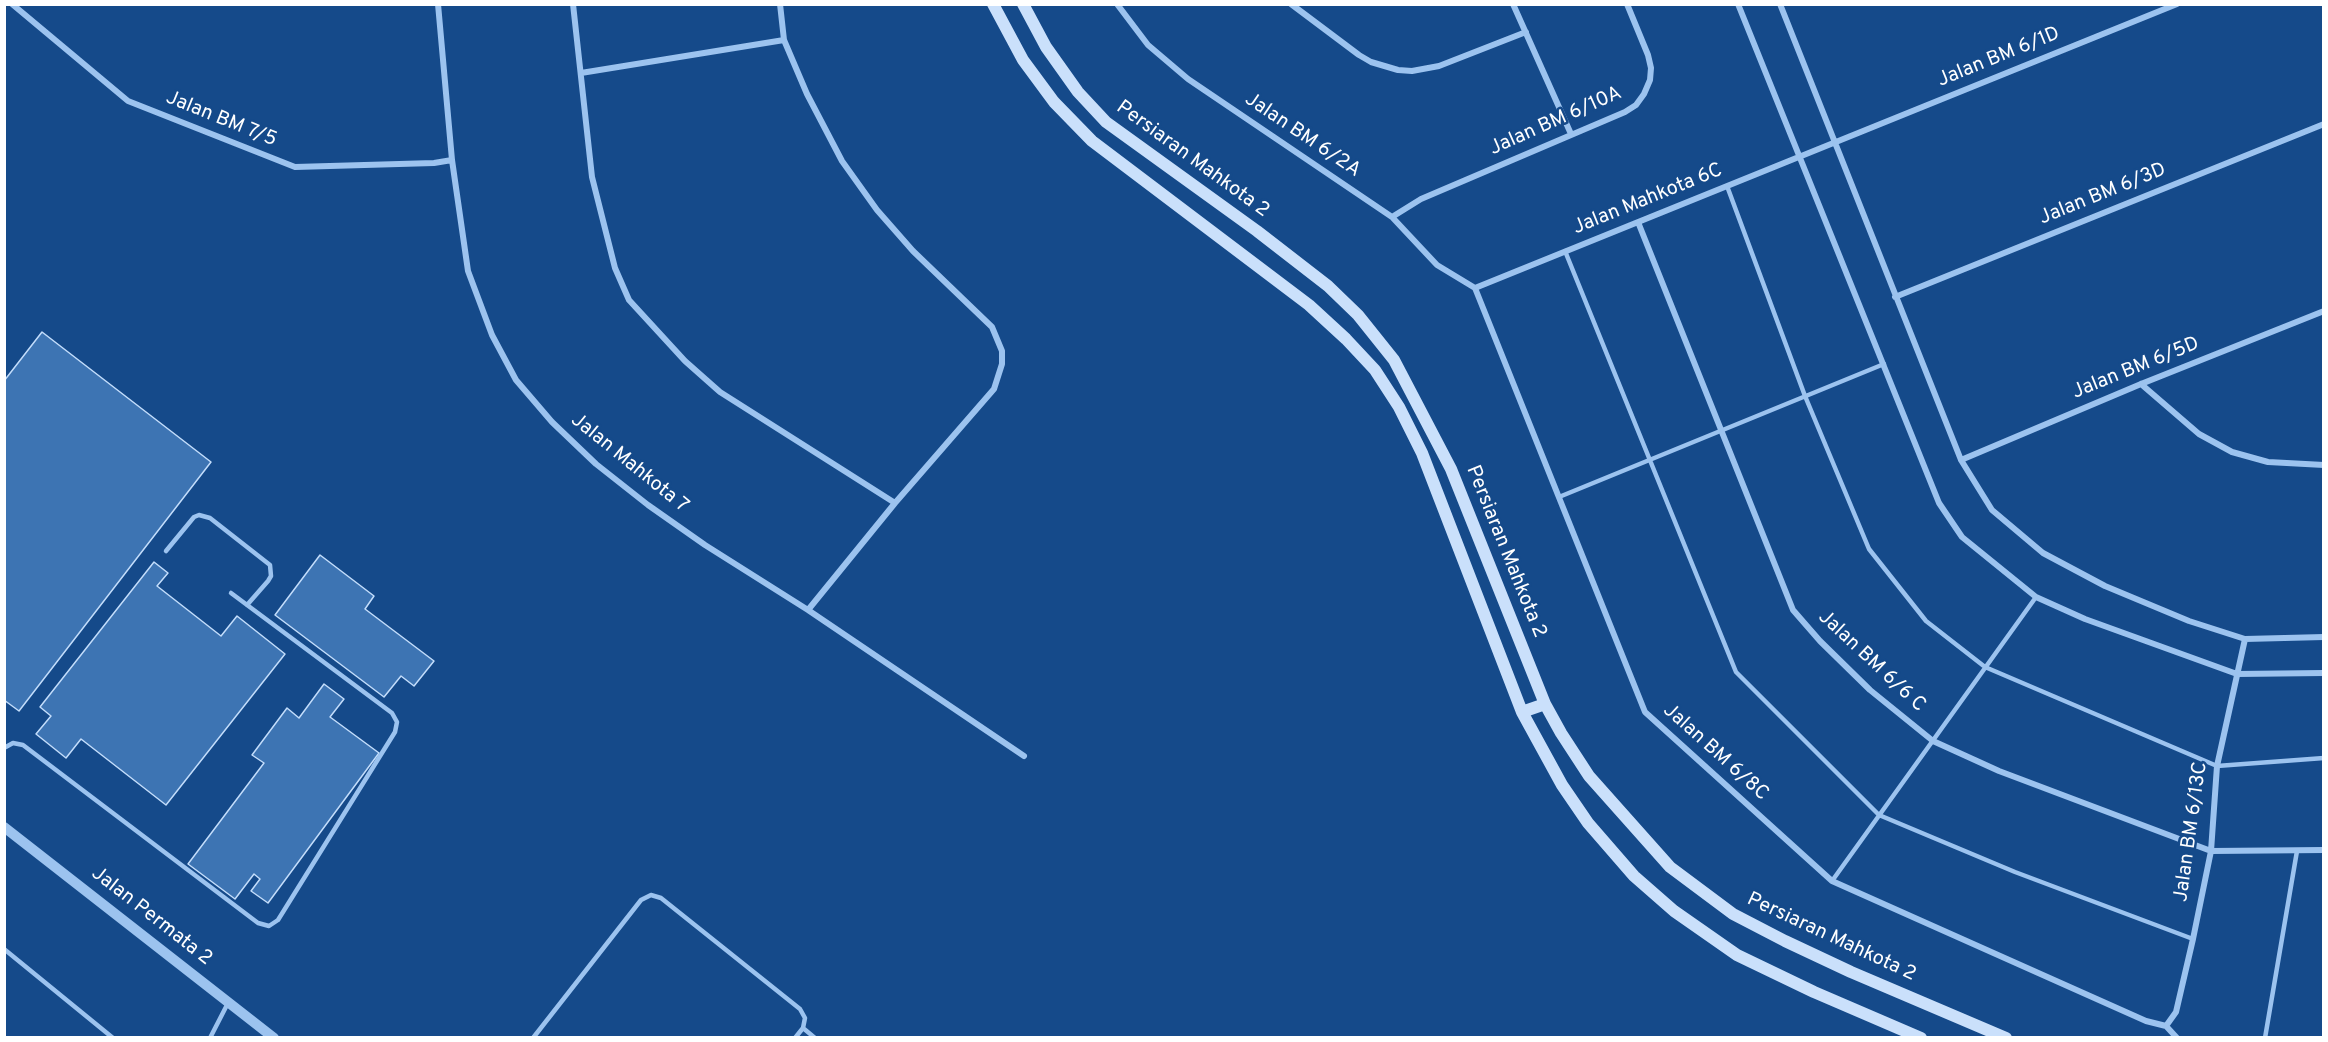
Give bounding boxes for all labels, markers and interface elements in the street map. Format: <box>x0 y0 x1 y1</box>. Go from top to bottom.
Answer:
street label: Jalan BM 6/1D <box>1934 23 2064 93</box>
street label: Jalan BM 6/10A <box>1486 82 1626 162</box>
street label: Jalan BM 7/5 <box>162 87 280 153</box>
street label: Jalan BM 6/2A <box>1239 88 1365 184</box>
street label: Persiaran Mahkota 2 <box>1111 96 1273 224</box>
street label: Jalan Mahkota 6C <box>1570 159 1726 241</box>
street label: Jalan BM 6/3D <box>2036 159 2170 231</box>
street label: Jalan BM 6/5D <box>2069 333 2203 405</box>
street label: Jalan Mahkota 7 <box>565 409 693 519</box>
street label: Persiaran Mahkota 2 <box>1459 462 1551 642</box>
street label: Jalan BM 6/6 C <box>1812 606 1930 718</box>
street label: Jalan BM 6/8C <box>1657 699 1773 807</box>
street label: Jalan BM 6/13C <box>2170 760 2214 904</box>
street label: Jalan Permata 2 <box>86 862 216 972</box>
street label: Persiaran Mahkota 2 <box>1743 888 1919 988</box>

